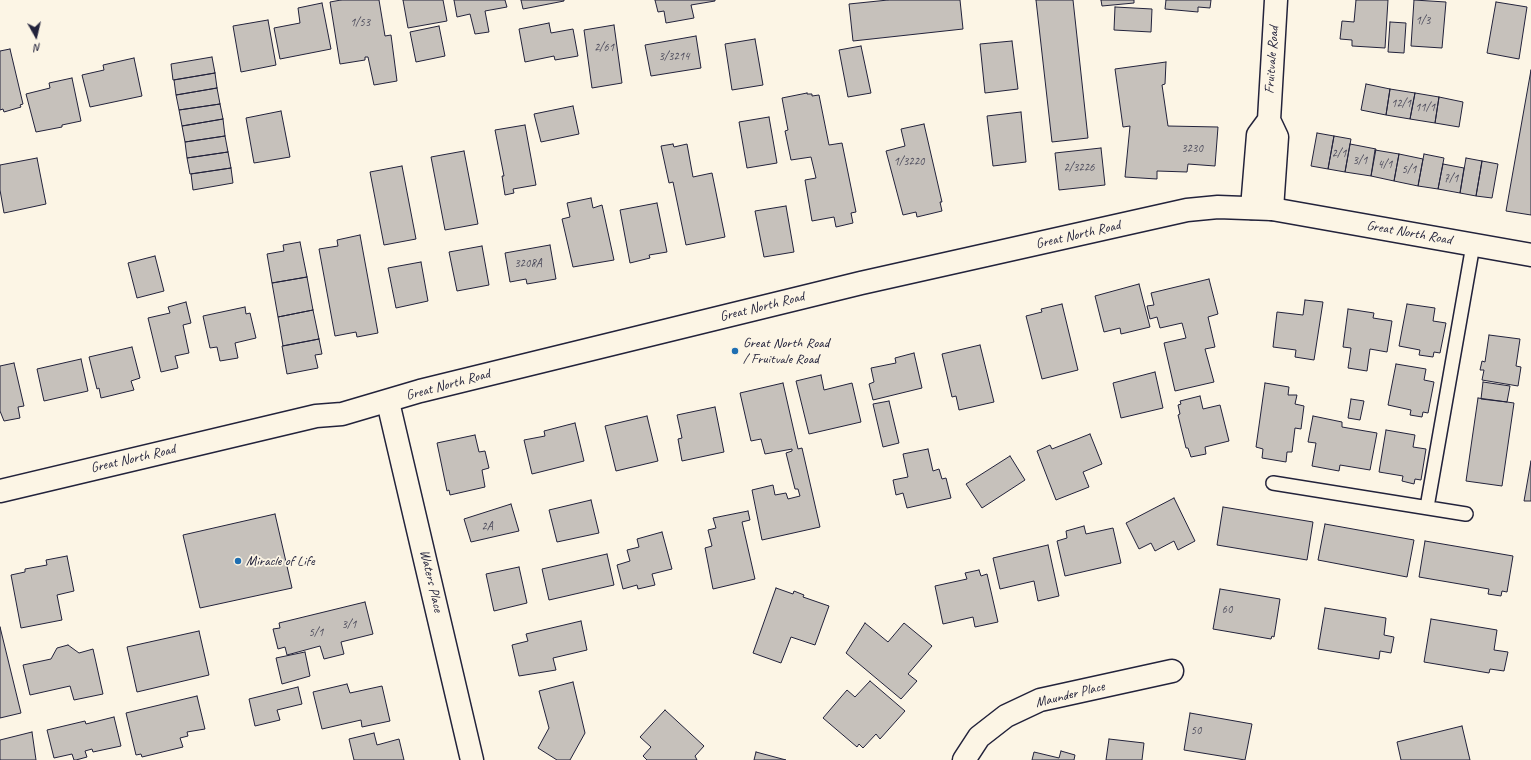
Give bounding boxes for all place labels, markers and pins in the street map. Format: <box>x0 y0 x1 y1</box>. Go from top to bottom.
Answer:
place label: Great North Road / Fruitvale Road <box>743 335 829 368</box>
marker: Great North Road / Fruitvale Road <box>730 346 740 356</box>
place label: Miracle of Life <box>246 553 315 569</box>
marker: Miracle of Life <box>233 556 243 566</box>

